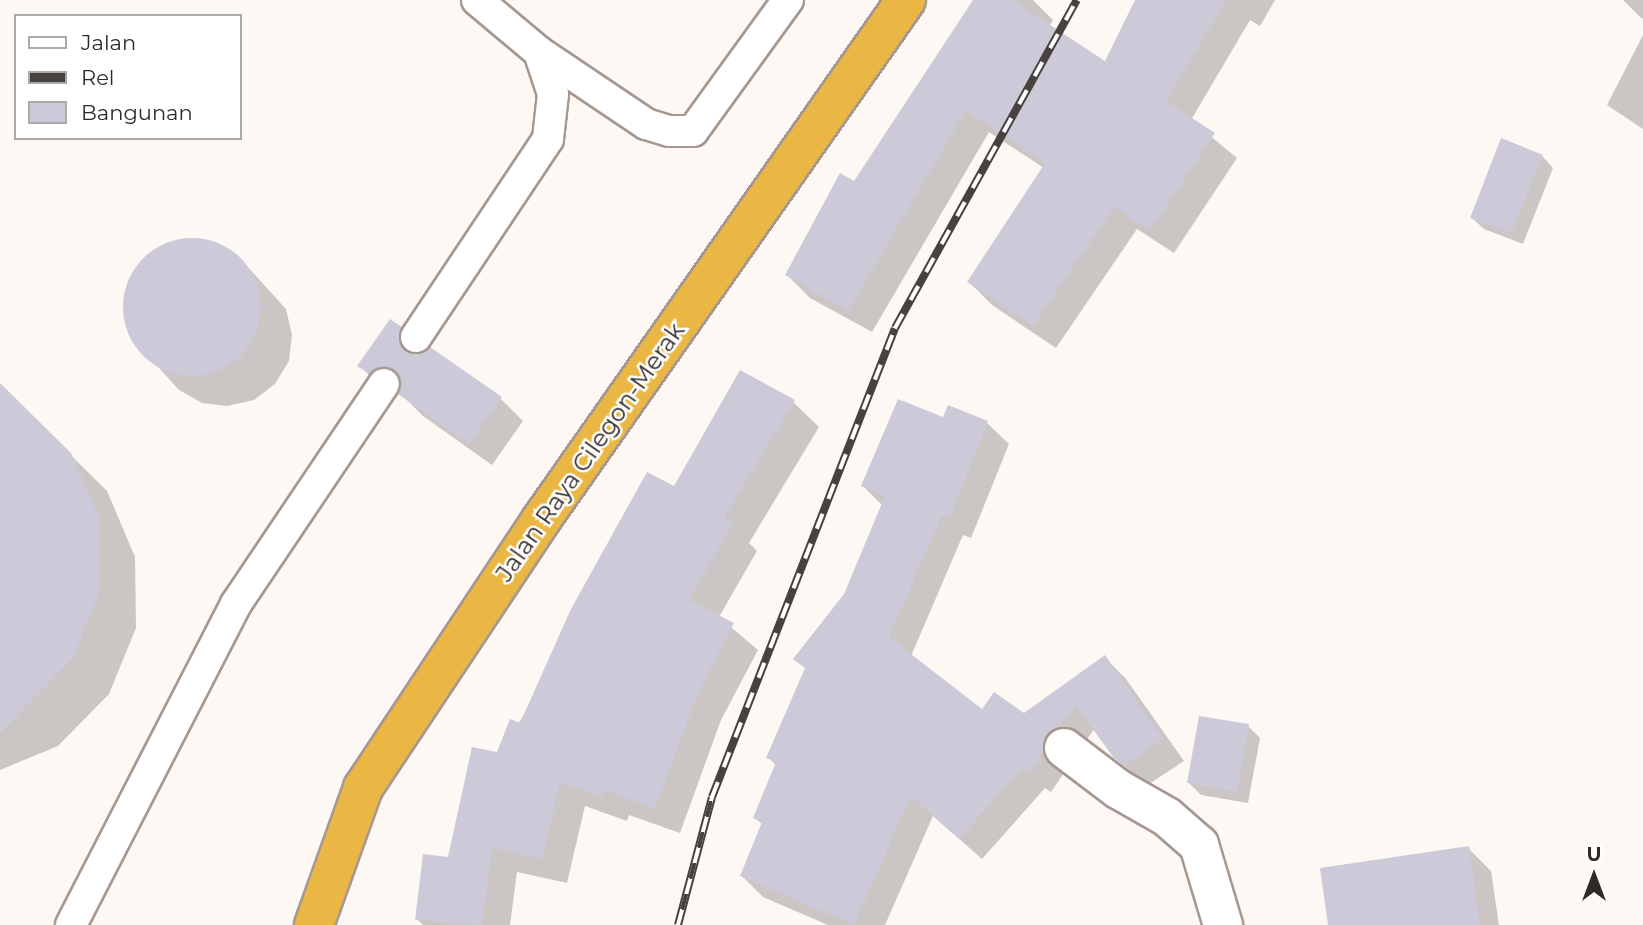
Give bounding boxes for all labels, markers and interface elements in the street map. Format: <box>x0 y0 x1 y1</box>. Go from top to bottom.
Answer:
legend <box>14 14 242 140</box>
text: Jalan <box>81 30 136 55</box>
text: Rel <box>81 65 115 90</box>
text: Bangunan <box>81 100 193 125</box>
street label: Jalan Raya Cilegon-Merak <box>490 317 690 587</box>
north arrow <box>1559 841 1629 911</box>
text: U <box>1587 843 1601 866</box>

